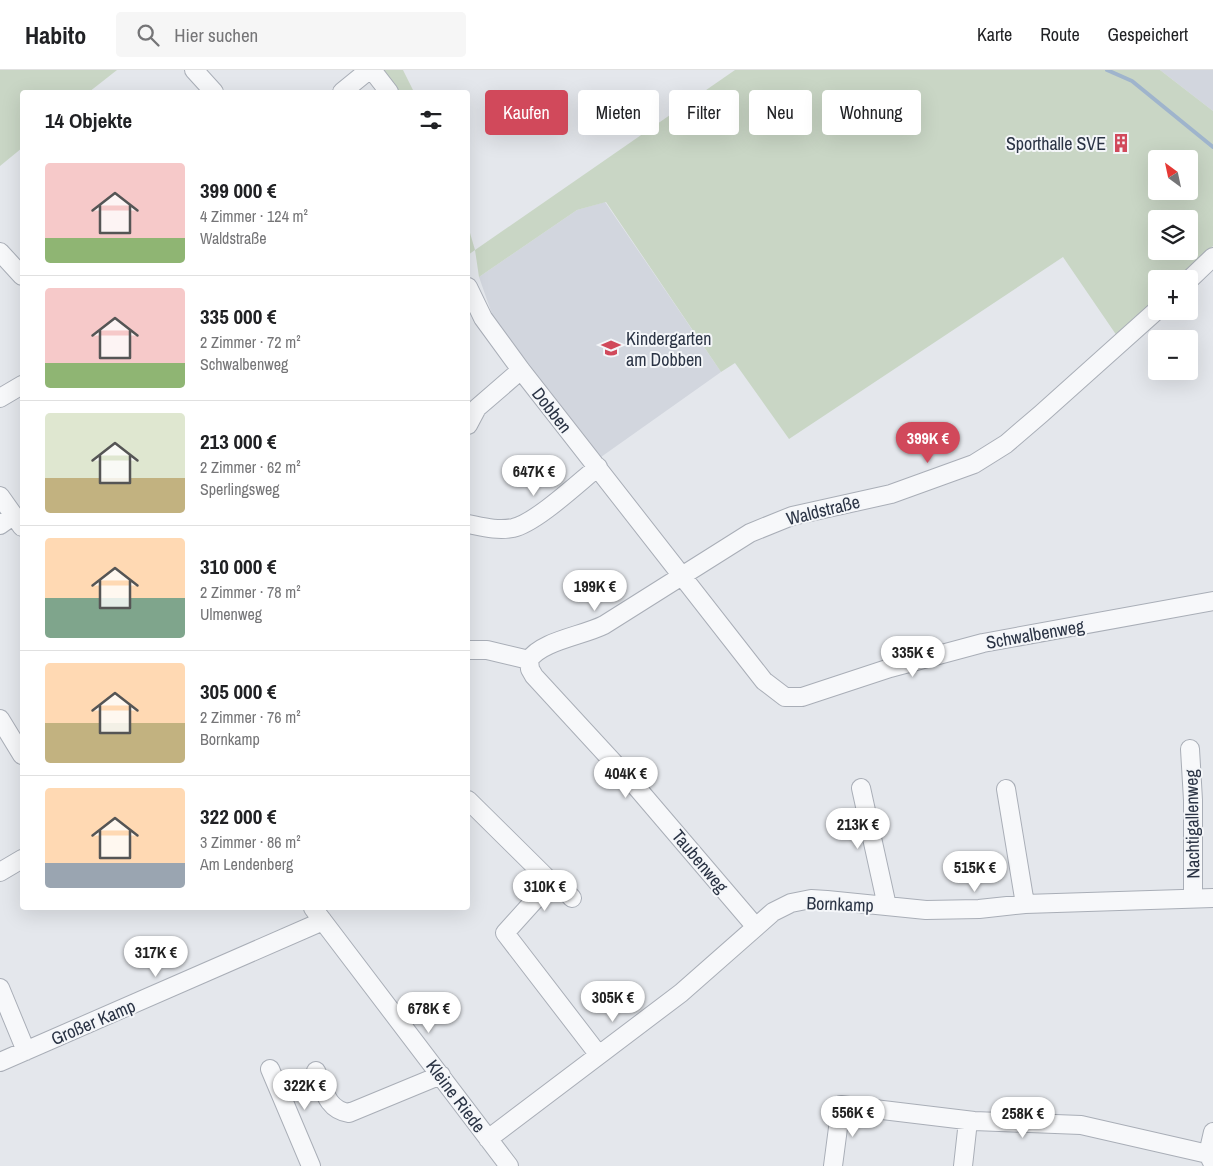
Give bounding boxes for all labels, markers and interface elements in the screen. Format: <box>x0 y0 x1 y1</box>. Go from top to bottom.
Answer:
search box <box>116 12 466 57</box>
text: Habito <box>25 19 86 51</box>
icon: search <box>134 21 162 49</box>
text: Hier suchen <box>174 22 258 48</box>
text: Karte <box>977 22 1012 47</box>
text: Route <box>1040 22 1080 47</box>
text: Gespeichert <box>1108 22 1188 47</box>
chip: Kaufen <box>485 90 568 135</box>
chip: Mieten <box>578 90 659 135</box>
chip: Filter <box>669 90 739 135</box>
chip: Neu <box>749 90 812 135</box>
chip: Wohnung <box>822 90 921 135</box>
text: 14 Objekte <box>45 106 132 135</box>
icon: filters <box>417 106 445 134</box>
place label: Sporthalle SVE <box>1006 131 1106 156</box>
building icon: Sporthalle SVE <box>1110 132 1132 154</box>
north arrow <box>1148 150 1198 200</box>
map controls <box>1148 150 1198 380</box>
text: 399 000 € <box>200 176 277 205</box>
icon: home <box>85 183 145 243</box>
text: 4 Zimmer · 124 m² <box>200 205 308 227</box>
button: layers <box>1148 210 1198 260</box>
text: Waldstraße <box>200 227 267 249</box>
button: + <box>1148 270 1198 320</box>
text: 335 000 € <box>200 302 277 331</box>
icon: home <box>85 308 145 368</box>
place label: Kindergarten am Dobben <box>626 326 711 372</box>
button: − <box>1148 330 1198 380</box>
text: 2 Zimmer · 72 m² <box>200 331 301 353</box>
school or university icon: Kindergarten am Dobben <box>600 337 622 359</box>
text: Schwalbenweg <box>200 353 288 375</box>
street label: Dobben <box>526 382 578 438</box>
pin: 399K € <box>887 422 969 464</box>
text: 213 000 € <box>200 427 277 456</box>
text: 399K € <box>907 427 949 449</box>
icon: home <box>85 433 145 493</box>
pin: 647K € <box>493 454 575 497</box>
text: 2 Zimmer · 62 m² <box>200 456 301 478</box>
text: 647K € <box>513 460 555 482</box>
text: Sperlingsweg <box>200 478 280 500</box>
street label: Waldstraße <box>784 489 862 531</box>
text: 310 000 € <box>200 552 277 581</box>
icon: home <box>85 558 145 618</box>
pin: 199K € <box>554 570 636 612</box>
text: 199K € <box>574 575 616 597</box>
text: 2 Zimmer · 78 m² <box>200 581 301 603</box>
text: Ulmenweg <box>200 603 262 625</box>
street label: Schwalbenweg <box>984 613 1087 655</box>
pin: 335K € <box>872 636 954 678</box>
text: 335K € <box>892 641 934 663</box>
text: 305 000 € <box>200 677 277 706</box>
icon: home <box>85 683 145 743</box>
text: 2 Zimmer · 76 m² <box>200 706 301 728</box>
text: Bornkamp <box>200 728 260 750</box>
pin: 404K € <box>585 756 667 799</box>
text: 404K € <box>605 762 647 784</box>
street label: Nachtigallenweg <box>1179 768 1205 879</box>
text: 322 000 € <box>200 802 277 831</box>
icon: home <box>85 808 145 868</box>
pin: 213K € <box>817 808 899 850</box>
text: 213K € <box>837 813 879 835</box>
street label: Taubenweg <box>666 824 734 899</box>
text: 3 Zimmer · 86 m² <box>200 831 301 853</box>
pin: 515K € <box>934 850 1016 893</box>
text: Am Lendenberg <box>200 853 293 875</box>
text: 515K € <box>954 856 996 878</box>
pin: 310K € <box>504 870 586 912</box>
text: 310K € <box>524 875 566 897</box>
street label: Bornkamp <box>806 890 874 918</box>
pin: 317K € <box>115 936 197 978</box>
text: 317K € <box>135 941 177 963</box>
pin: 305K € <box>572 980 654 1023</box>
text: 305K € <box>592 986 634 1008</box>
pin: 678K € <box>388 992 470 1034</box>
street label: Großer Kamp <box>47 993 139 1051</box>
text: 678K € <box>408 997 450 1019</box>
street label: Kleine Riede <box>420 1054 492 1138</box>
pin: 322K € <box>264 1068 346 1111</box>
text: 322K € <box>284 1074 326 1096</box>
pin: 556K € <box>812 1096 894 1138</box>
pin: 258K € <box>982 1096 1064 1139</box>
text: 556K € <box>832 1101 874 1123</box>
text: 258K € <box>1002 1102 1044 1124</box>

